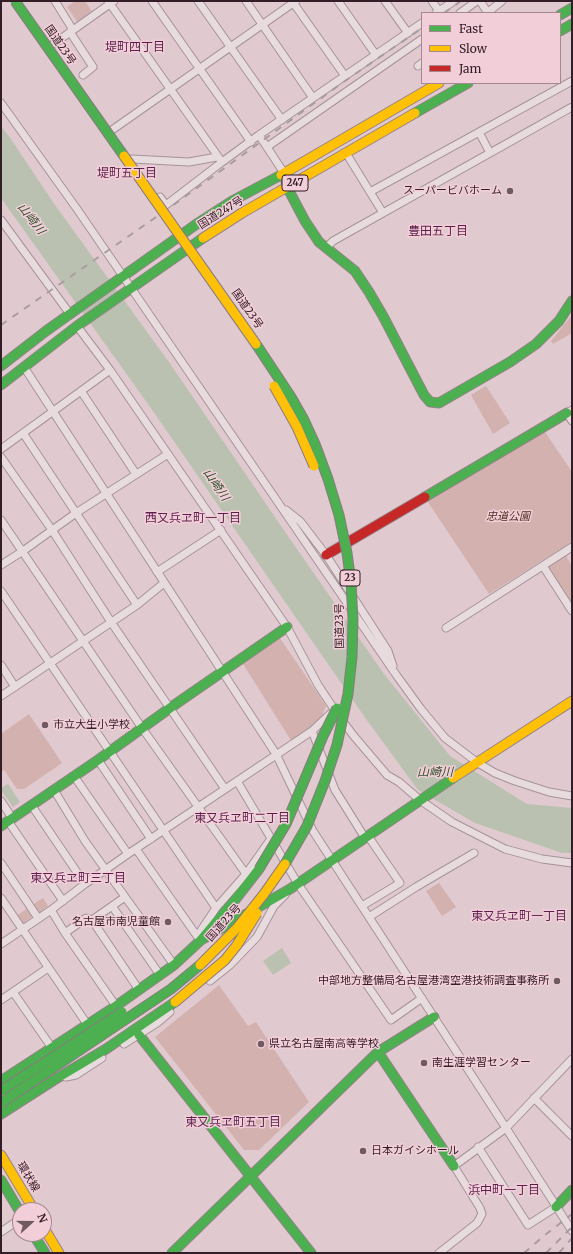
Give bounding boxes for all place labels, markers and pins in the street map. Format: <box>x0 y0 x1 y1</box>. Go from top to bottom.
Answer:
place label: スーパービバホーム <box>403 184 502 198</box>
marker: スーパービバホーム <box>505 186 515 196</box>
place label: 市立大生小学校 <box>53 718 130 732</box>
marker: 市立大生小学校 <box>40 720 50 730</box>
place label: 名古屋市南児童館 <box>72 915 160 929</box>
marker: 名古屋市南児童館 <box>163 917 173 927</box>
place label: 中部地方整備局名古屋港湾空港技術調査事務所 <box>318 974 549 988</box>
marker: 中部地方整備局名古屋港湾空港技術調査事務所 <box>552 976 562 986</box>
place label: 県立名古屋南高等学校 <box>269 1037 379 1051</box>
marker: 県立名古屋南高等学校 <box>256 1039 266 1049</box>
place label: 南生涯学習センター <box>432 1056 531 1070</box>
marker: 南生涯学習センター <box>419 1058 429 1068</box>
place label: 日本ガイシホール <box>371 1144 459 1158</box>
marker: 日本ガイシホール <box>358 1146 368 1156</box>

